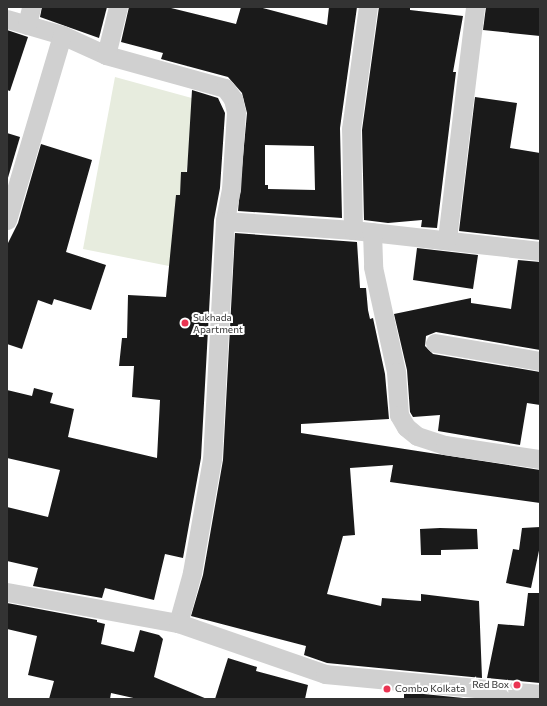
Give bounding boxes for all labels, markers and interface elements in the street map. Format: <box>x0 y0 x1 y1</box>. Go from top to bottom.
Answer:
place label: Sukhada Apartment <box>193 311 243 334</box>
marker: Sukhada Apartment <box>180 318 190 328</box>
place label: Red Box <box>472 679 509 691</box>
marker: Red Box <box>512 680 522 690</box>
place label: Combo Kolkata <box>395 683 465 695</box>
marker: Combo Kolkata <box>382 684 392 694</box>

